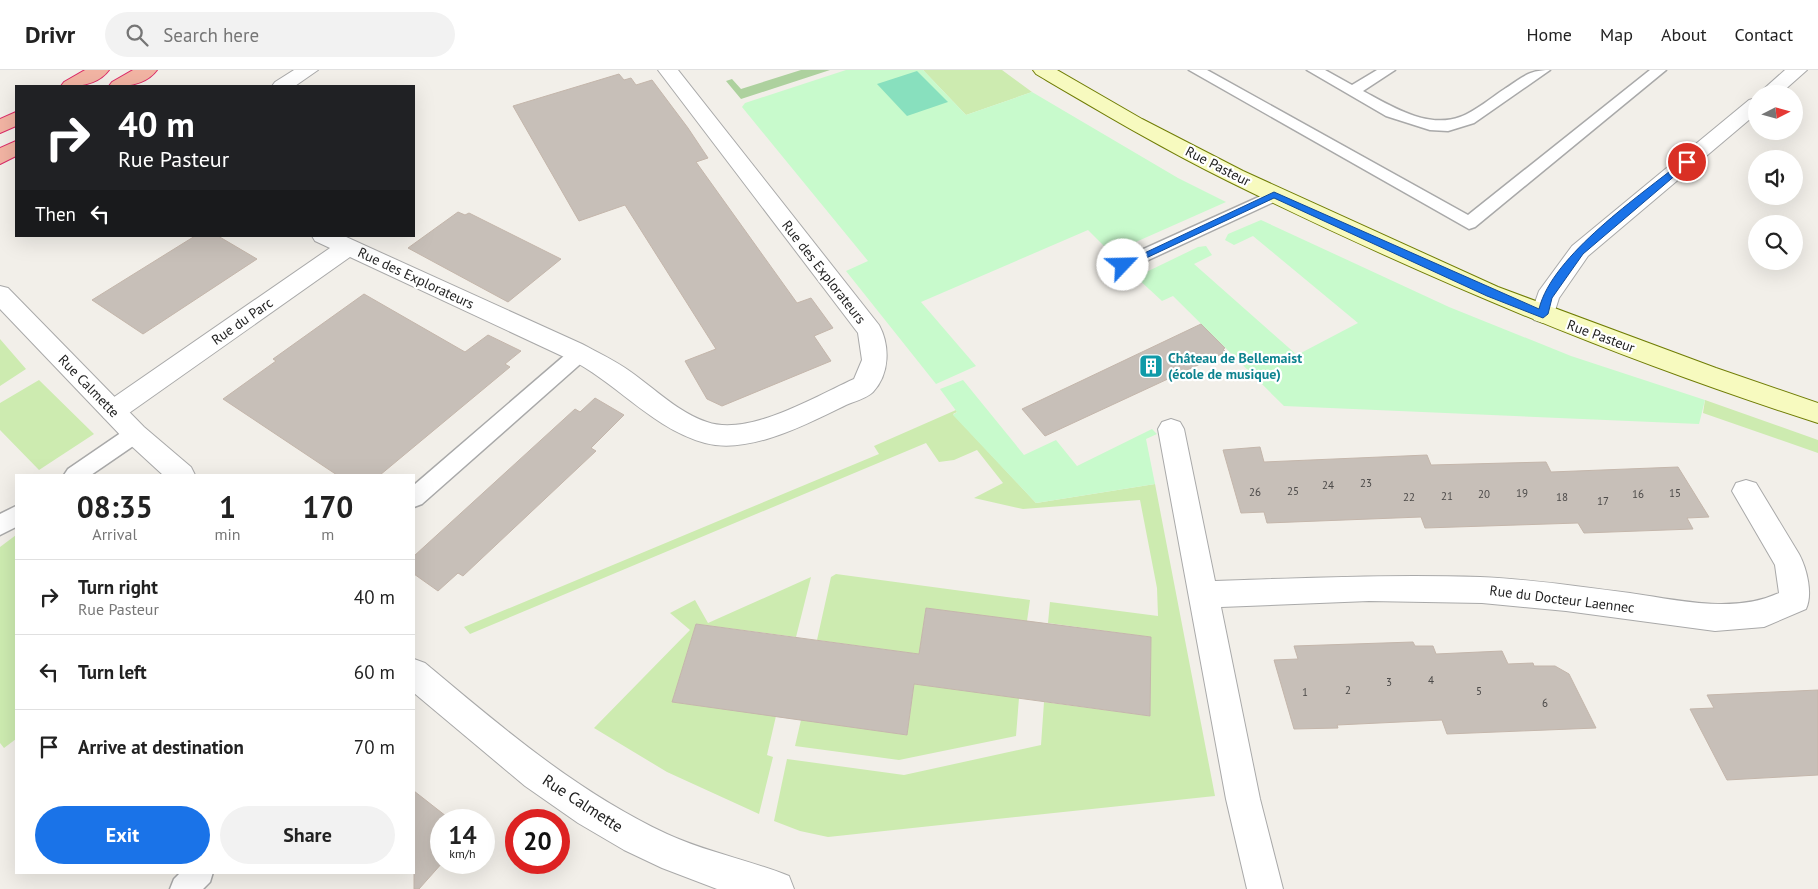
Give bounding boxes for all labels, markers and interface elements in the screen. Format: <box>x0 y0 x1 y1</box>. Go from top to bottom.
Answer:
search box <box>105 12 455 57</box>
text: Drivr <box>25 19 75 50</box>
icon: search <box>123 21 151 49</box>
text: Search here <box>163 23 259 47</box>
text: Home <box>1526 23 1572 46</box>
text: Map <box>1600 23 1633 46</box>
text: About <box>1661 23 1707 46</box>
text: Contact <box>1735 23 1793 46</box>
north arrow <box>1748 85 1802 140</box>
map controls <box>1748 85 1803 270</box>
text: 40 m <box>118 101 195 147</box>
icon: right <box>35 105 100 170</box>
pin <box>1666 141 1708 183</box>
street label: Rue Pasteur <box>1182 142 1254 190</box>
text: Rue Pasteur <box>118 145 229 173</box>
icon: arrive <box>1673 148 1701 176</box>
button: sound <box>1748 150 1803 205</box>
icon: left <box>86 200 114 228</box>
text: Then <box>35 202 76 226</box>
button: search <box>1748 215 1803 270</box>
street label: Rue des Explorateurs <box>778 217 870 327</box>
position arrow <box>1096 238 1148 290</box>
street label: Rue des Explorateurs <box>355 243 477 313</box>
street label: Rue du Parc <box>208 293 276 349</box>
street label: Rue Pasteur <box>1565 315 1638 357</box>
place label: Château de Bellemaist (école de musique) <box>1168 349 1302 383</box>
street label: Rue Calmette <box>55 351 123 421</box>
building icon: Château de Bellemaist (école de musique) <box>1138 353 1164 379</box>
house number: 23 <box>1360 476 1372 490</box>
house number: 24 <box>1322 478 1334 492</box>
house number: 25 <box>1287 484 1299 498</box>
house number: 26 <box>1249 485 1261 499</box>
house number: 19 <box>1516 486 1528 500</box>
house number: 15 <box>1669 486 1681 500</box>
text: 08:35 <box>77 487 153 526</box>
text: 1 <box>219 487 236 526</box>
text: 170 <box>302 487 353 526</box>
house number: 20 <box>1478 487 1490 501</box>
house number: 16 <box>1632 487 1644 501</box>
house number: 21 <box>1441 489 1453 503</box>
house number: 22 <box>1403 490 1415 504</box>
house number: 18 <box>1556 490 1568 504</box>
house number: 17 <box>1597 494 1609 508</box>
text: Arrival <box>92 524 137 544</box>
text: min <box>215 524 241 544</box>
text: m <box>321 524 334 544</box>
text: Turn right <box>78 575 158 599</box>
street label: Rue du Docteur Laennec <box>1489 581 1635 617</box>
icon: right <box>35 583 63 611</box>
text: 40 m <box>354 585 395 609</box>
text: Rue Pasteur <box>78 599 159 619</box>
icon: left <box>35 658 63 686</box>
text: Turn left <box>78 660 147 684</box>
text: 60 m <box>354 660 395 684</box>
house number: 4 <box>1428 673 1434 687</box>
house number: 3 <box>1386 675 1392 689</box>
house number: 2 <box>1345 683 1351 697</box>
house number: 5 <box>1476 684 1482 698</box>
house number: 1 <box>1302 685 1308 699</box>
house number: 6 <box>1542 696 1548 710</box>
icon: arrive <box>35 733 63 761</box>
text: Arrive at destination <box>78 735 244 759</box>
text: 70 m <box>354 735 395 759</box>
street label: Rue Calmette <box>539 770 627 836</box>
button: Exit <box>35 806 210 864</box>
button: Share <box>220 806 395 864</box>
speed limit sign: 20 <box>505 809 570 874</box>
text: 14 <box>448 819 477 851</box>
text: km/h <box>449 846 476 861</box>

